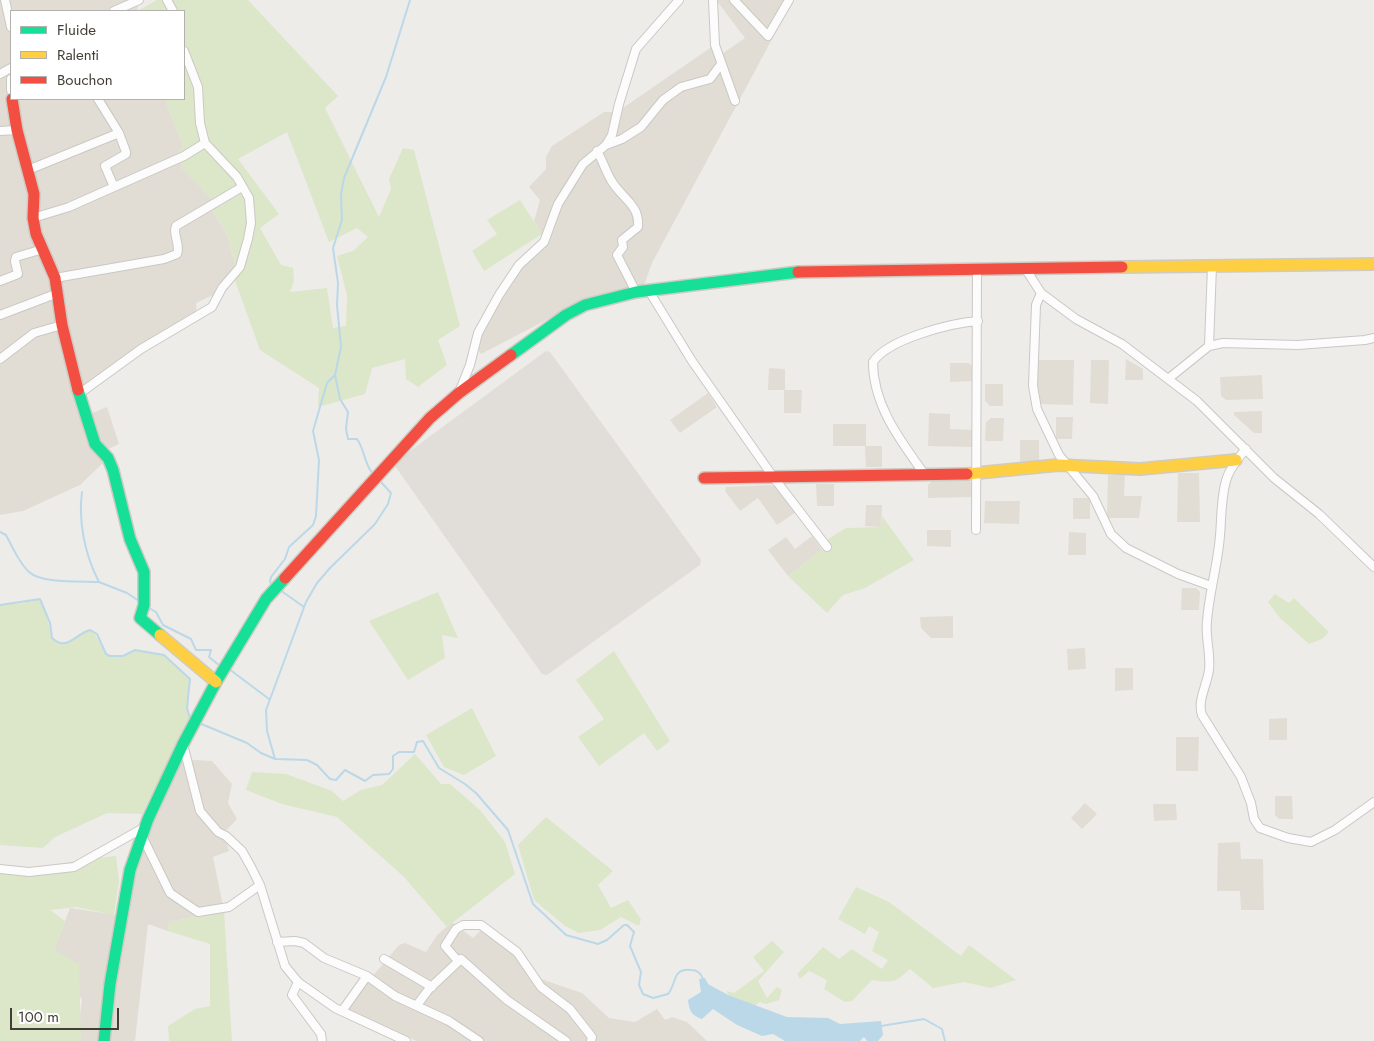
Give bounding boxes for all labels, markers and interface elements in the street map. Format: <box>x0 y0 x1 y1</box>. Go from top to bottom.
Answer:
legend <box>10 10 185 100</box>
text: Fluide <box>57 19 96 41</box>
text: Ralenti <box>57 44 99 66</box>
text: Bouchon <box>57 69 113 91</box>
scale bar <box>12 998 121 1030</box>
text: 100 m <box>18 1006 59 1028</box>

